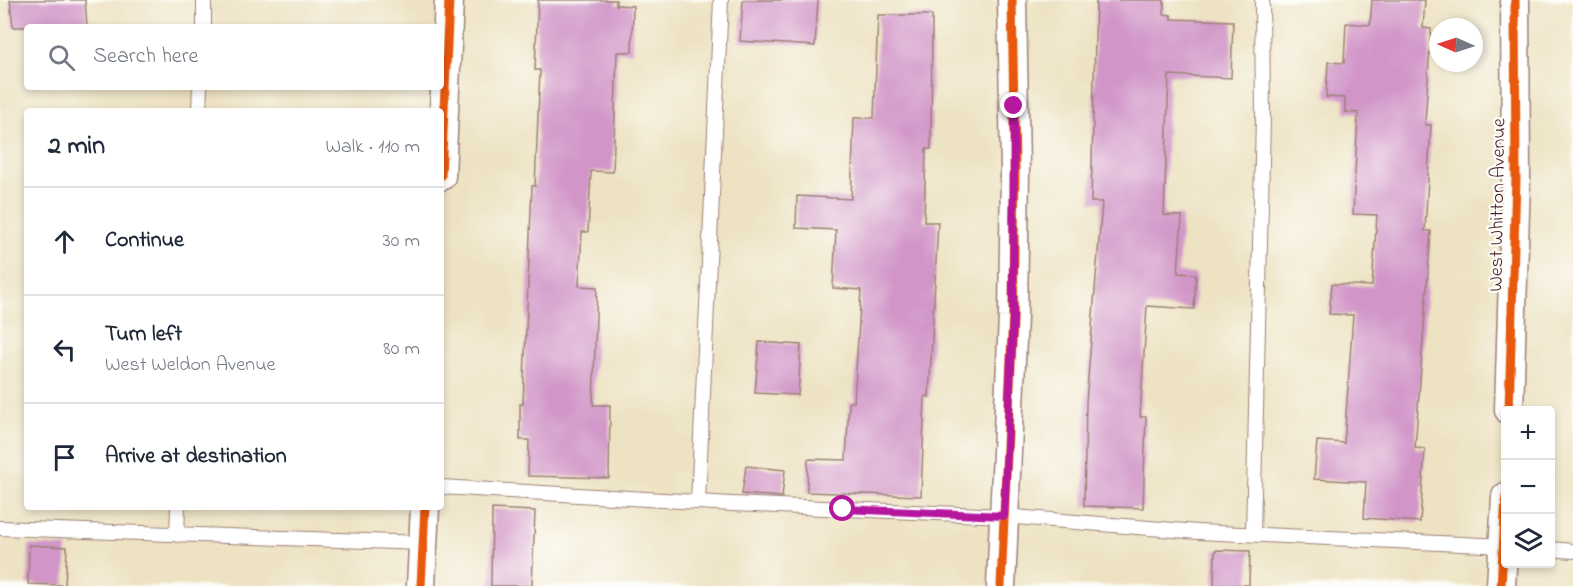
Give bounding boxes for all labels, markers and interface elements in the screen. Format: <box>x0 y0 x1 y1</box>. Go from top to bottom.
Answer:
north arrow <box>1429 18 1483 72</box>
search box <box>24 24 444 90</box>
icon: search <box>45 41 78 74</box>
text: Search here <box>93 41 198 73</box>
route end <box>1000 92 1026 118</box>
street label: West Whitton Avenue <box>1482 118 1515 292</box>
text: 2 min <box>48 128 105 166</box>
text: Walk · 110 m <box>325 133 420 162</box>
icon: ahead <box>48 225 81 258</box>
text: Continue <box>105 225 184 257</box>
text: 30 m <box>383 227 420 256</box>
text: Turn left <box>105 319 182 351</box>
icon: left <box>48 333 81 366</box>
text: 80 m <box>383 335 420 364</box>
text: West Weldon Avenue <box>105 351 275 380</box>
map controls <box>1501 406 1555 568</box>
button: + <box>1501 406 1555 460</box>
icon: arrive <box>48 441 81 474</box>
text: Arrive at destination <box>105 441 287 473</box>
button: − <box>1501 460 1555 514</box>
route start <box>829 495 855 521</box>
button: layers <box>1501 514 1555 568</box>

